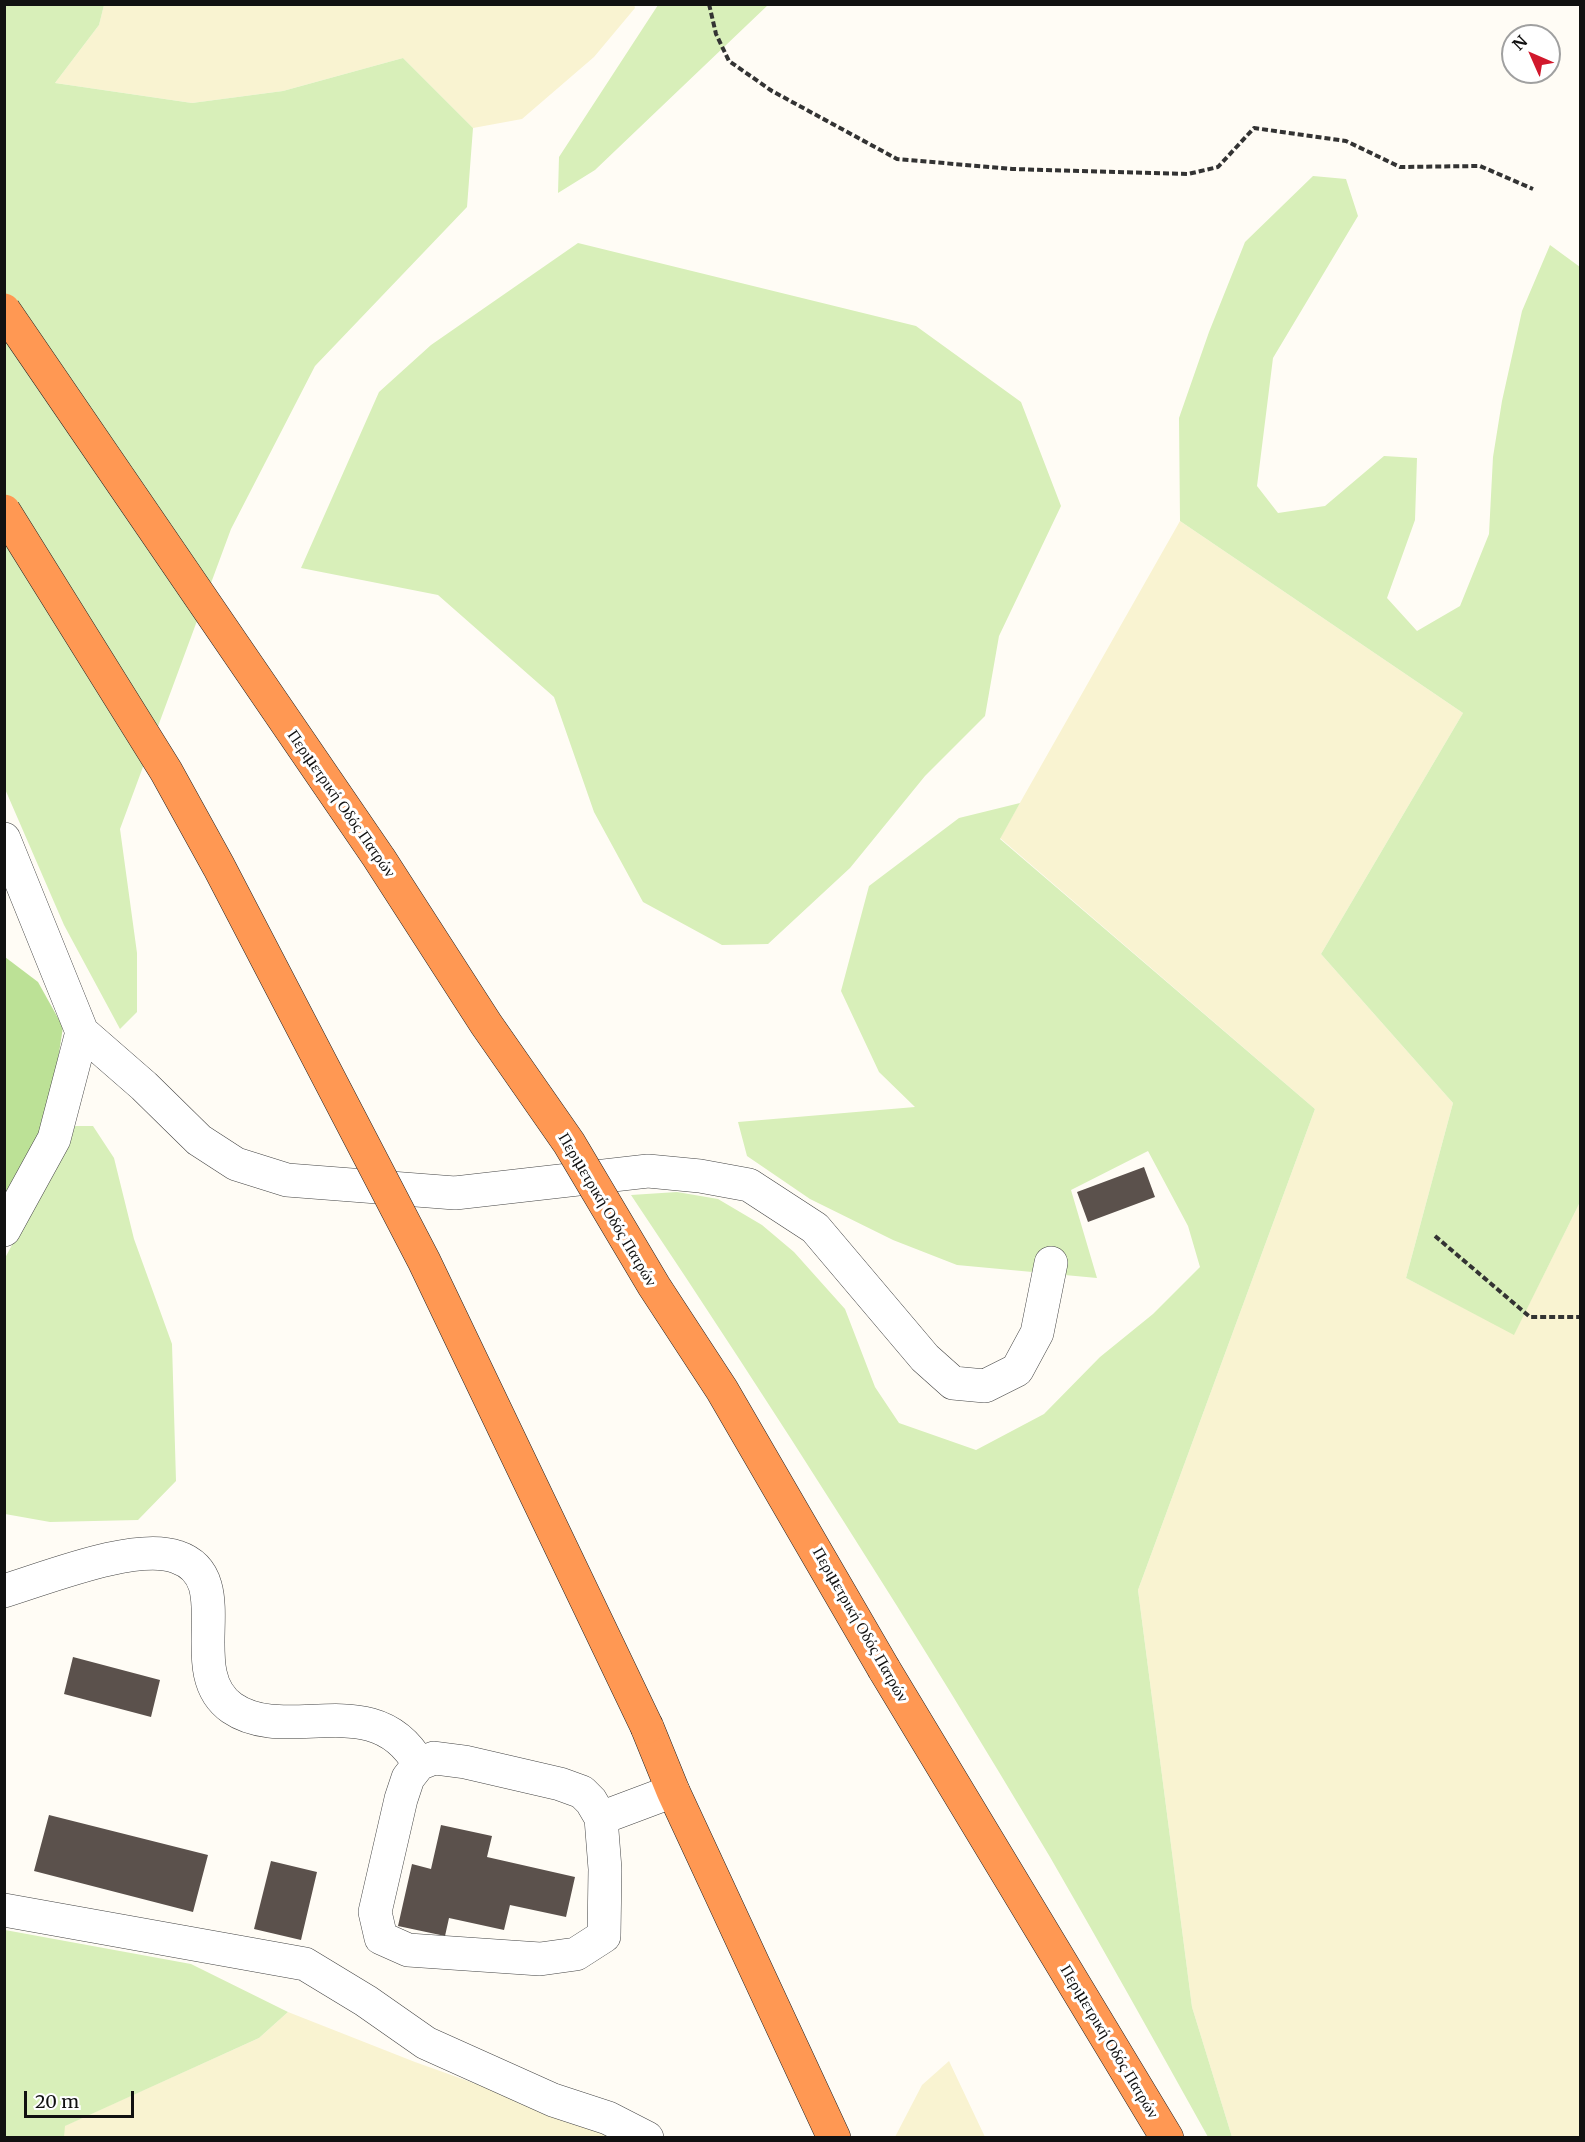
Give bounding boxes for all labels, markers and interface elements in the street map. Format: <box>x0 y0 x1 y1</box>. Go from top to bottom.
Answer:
north arrow <box>1501 24 1561 84</box>
text: N <box>1508 31 1531 54</box>
street label: Περιμετρική Οδός Πατρών <box>283 727 399 881</box>
street label: Περιμετρική Οδός Πατρών <box>554 1130 660 1290</box>
street label: Περιμετρική Οδός Πατρών <box>808 1544 912 1706</box>
street label: Περιμετρική Οδός Πατρών <box>1056 1962 1162 2122</box>
scale bar <box>27 2079 136 2117</box>
text: 20 m <box>35 2090 79 2113</box>

